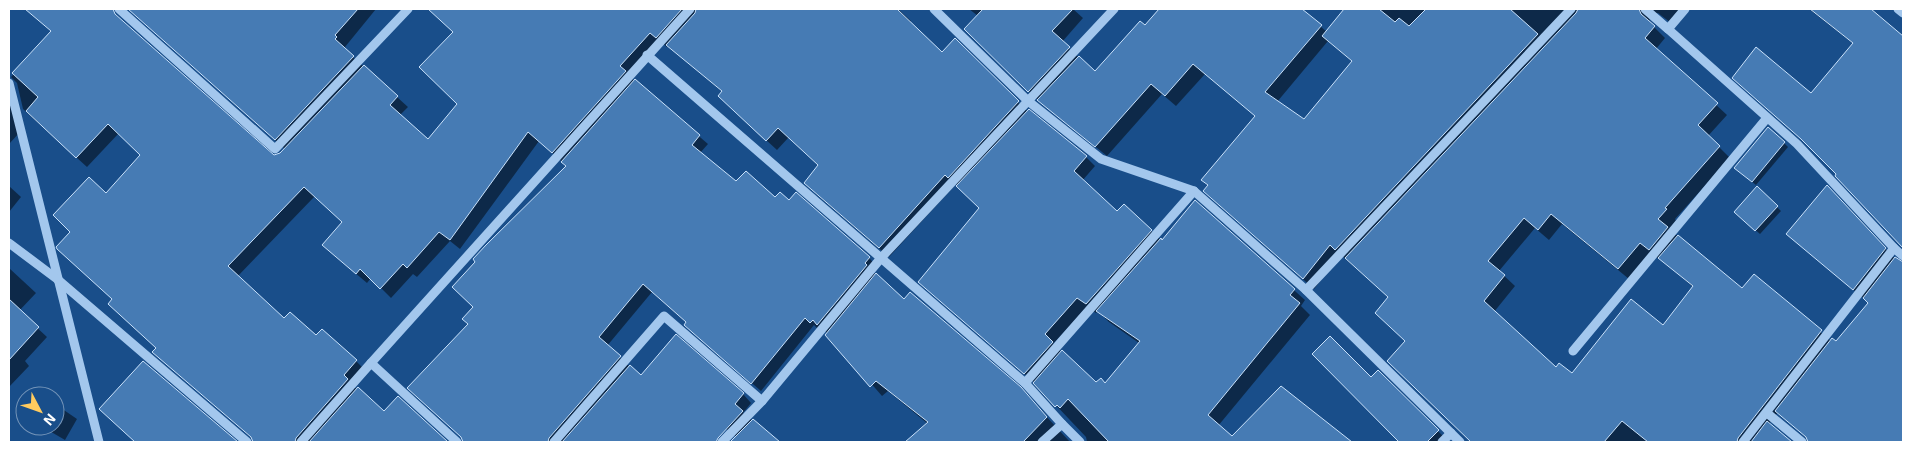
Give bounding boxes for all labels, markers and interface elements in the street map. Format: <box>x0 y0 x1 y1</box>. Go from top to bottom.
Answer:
north arrow <box>15 386 65 436</box>
text: N <box>40 410 60 429</box>

